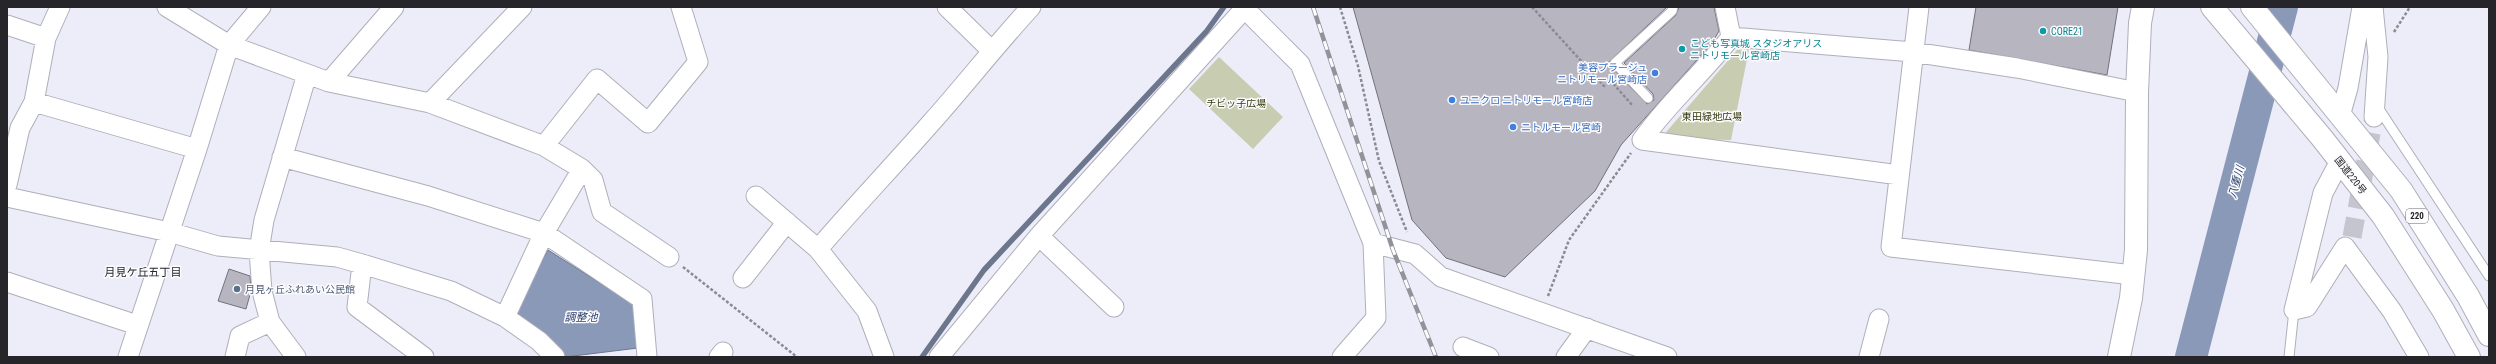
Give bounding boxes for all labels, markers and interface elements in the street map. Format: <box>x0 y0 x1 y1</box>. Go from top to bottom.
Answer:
marker: CORE21 <box>2038 26 2048 36</box>
place label: CORE21 <box>2051 26 2083 37</box>
place label: こども写真城 スタジオアリス ニトリモール宮崎店 <box>1690 38 1822 61</box>
marker: こども写真城 スタジオアリス ニトリモール宮崎店 <box>1677 44 1687 54</box>
place label: 美容プラージュ ニトリモール宮崎店 <box>1557 62 1647 85</box>
marker: 美容プラージュ ニトリモール宮崎店 <box>1650 68 1660 78</box>
marker: ユニクロ ニトリモール宮崎店 <box>1447 95 1457 105</box>
place label: ユニクロ ニトリモール宮崎店 <box>1460 95 1592 106</box>
park label: チビッ子広場 <box>1206 98 1266 109</box>
park label: 東田緑地広場 <box>1682 111 1742 122</box>
marker: ニトルモール宮崎 <box>1508 122 1518 132</box>
place label: ニトルモール宮崎 <box>1521 122 1601 133</box>
street label: 国道220号 <box>2332 154 2369 196</box>
water label: 八重川 <box>2226 164 2247 200</box>
road number: 220 <box>2406 209 2428 223</box>
district label: 月見ケ丘五丁目 <box>105 266 182 279</box>
marker: 月見ヶ丘ふれあい公民館 <box>232 284 242 294</box>
place label: 月見ヶ丘ふれあい公民館 <box>245 284 355 295</box>
water label: 調整池 <box>565 311 598 324</box>

